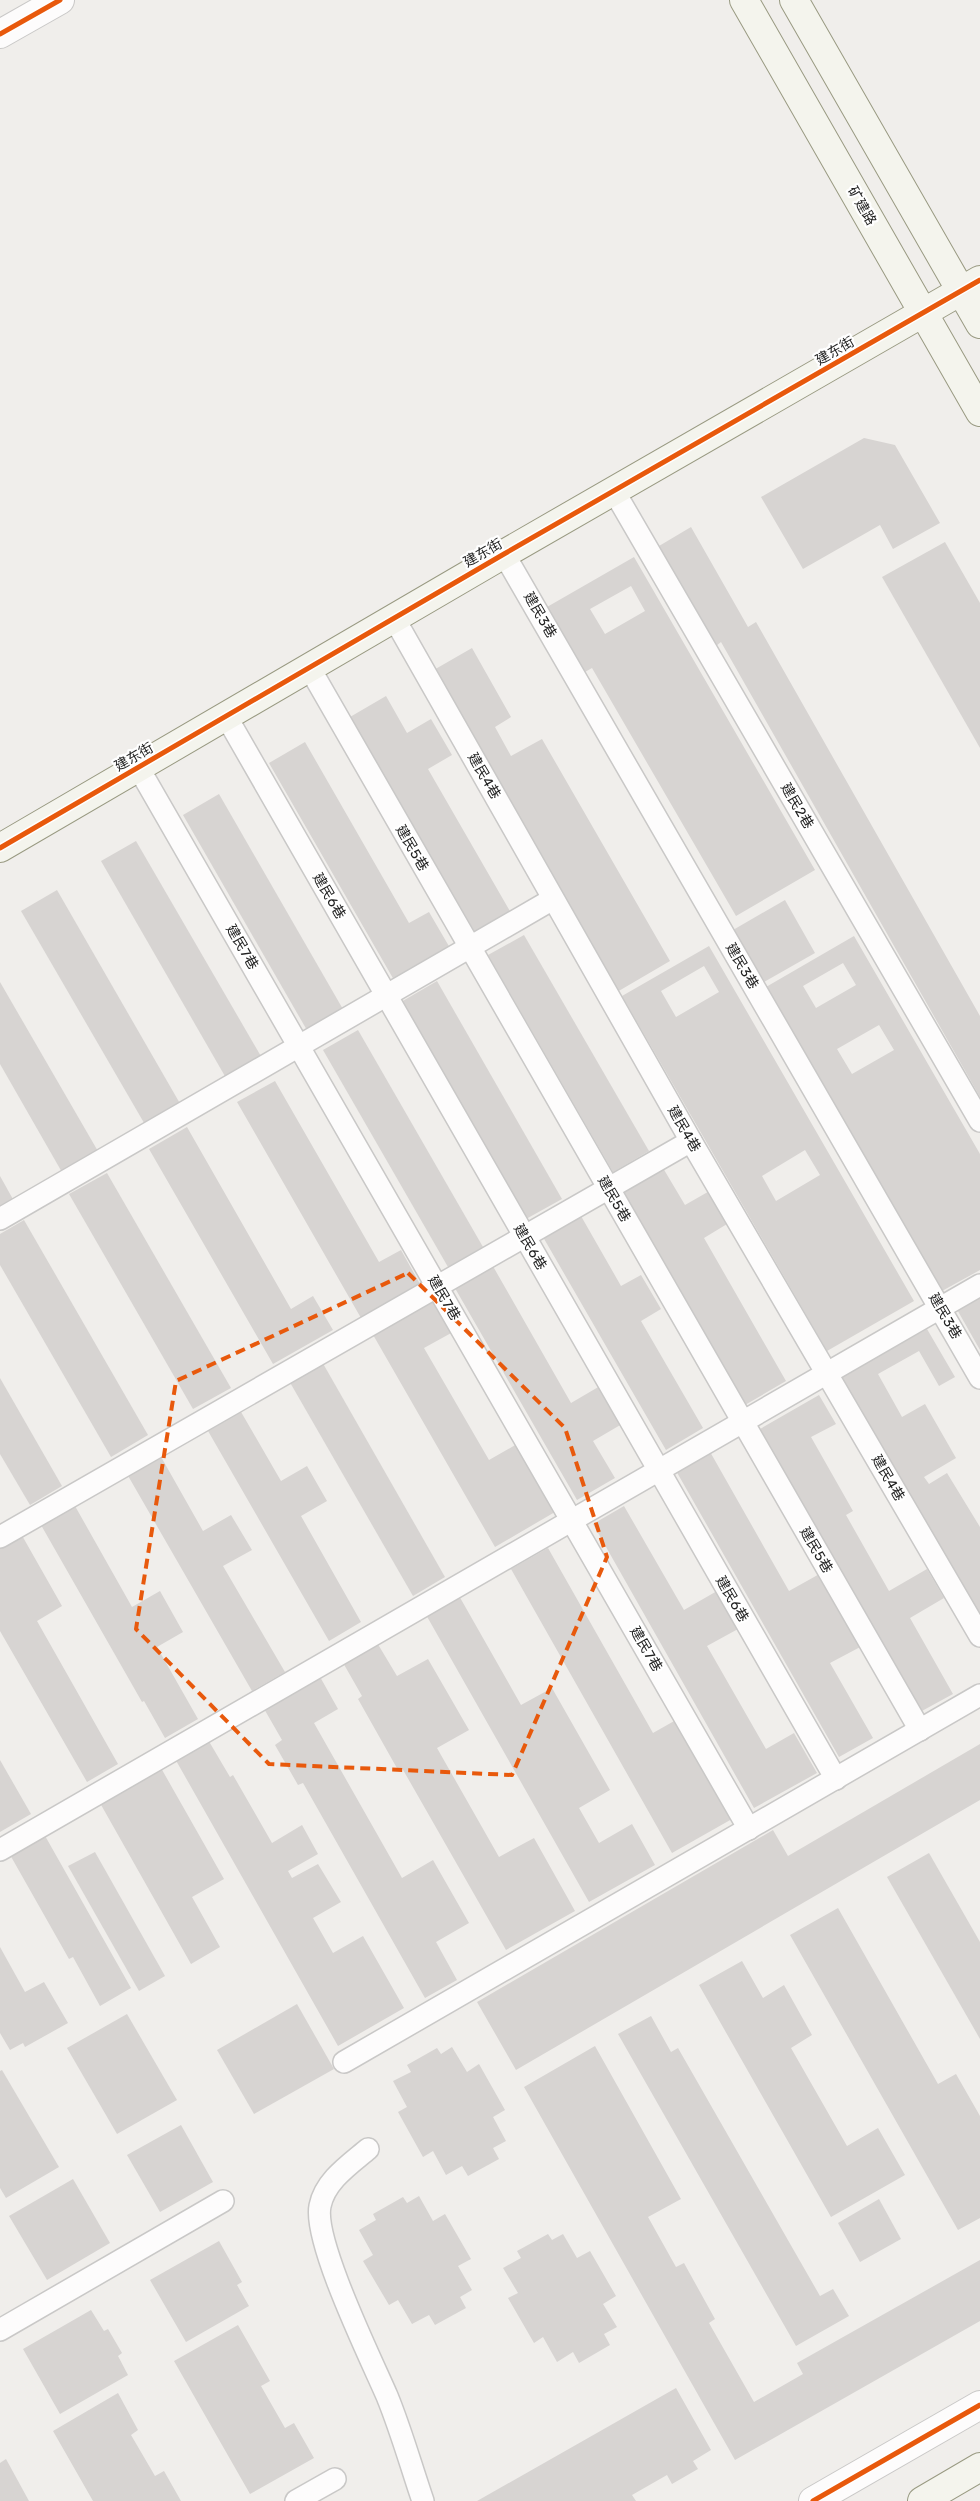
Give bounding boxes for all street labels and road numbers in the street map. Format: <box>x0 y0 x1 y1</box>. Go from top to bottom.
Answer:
street label: 矿建路 <box>844 184 880 228</box>
street label: 建东街 <box>813 333 857 369</box>
street label: 建东街 <box>461 535 505 571</box>
street label: 建民3巷 <box>520 589 560 641</box>
street label: 建东街 <box>112 739 156 775</box>
street label: 建民4巷 <box>464 750 504 802</box>
street label: 建民2巷 <box>777 780 817 832</box>
street label: 建民5巷 <box>392 822 432 874</box>
street label: 建民6巷 <box>309 870 349 922</box>
street label: 建民7巷 <box>222 921 262 973</box>
street label: 建民3巷 <box>722 940 762 992</box>
street label: 建民4巷 <box>664 1103 704 1155</box>
street label: 建民5巷 <box>594 1173 634 1225</box>
street label: 建民6巷 <box>510 1221 550 1273</box>
street label: 建民7巷 <box>424 1272 464 1324</box>
street label: 建民3巷 <box>925 1290 965 1342</box>
street label: 建民4巷 <box>868 1452 908 1504</box>
street label: 建民5巷 <box>796 1524 836 1576</box>
street label: 建民6巷 <box>712 1573 752 1625</box>
street label: 建民7巷 <box>626 1623 666 1675</box>

